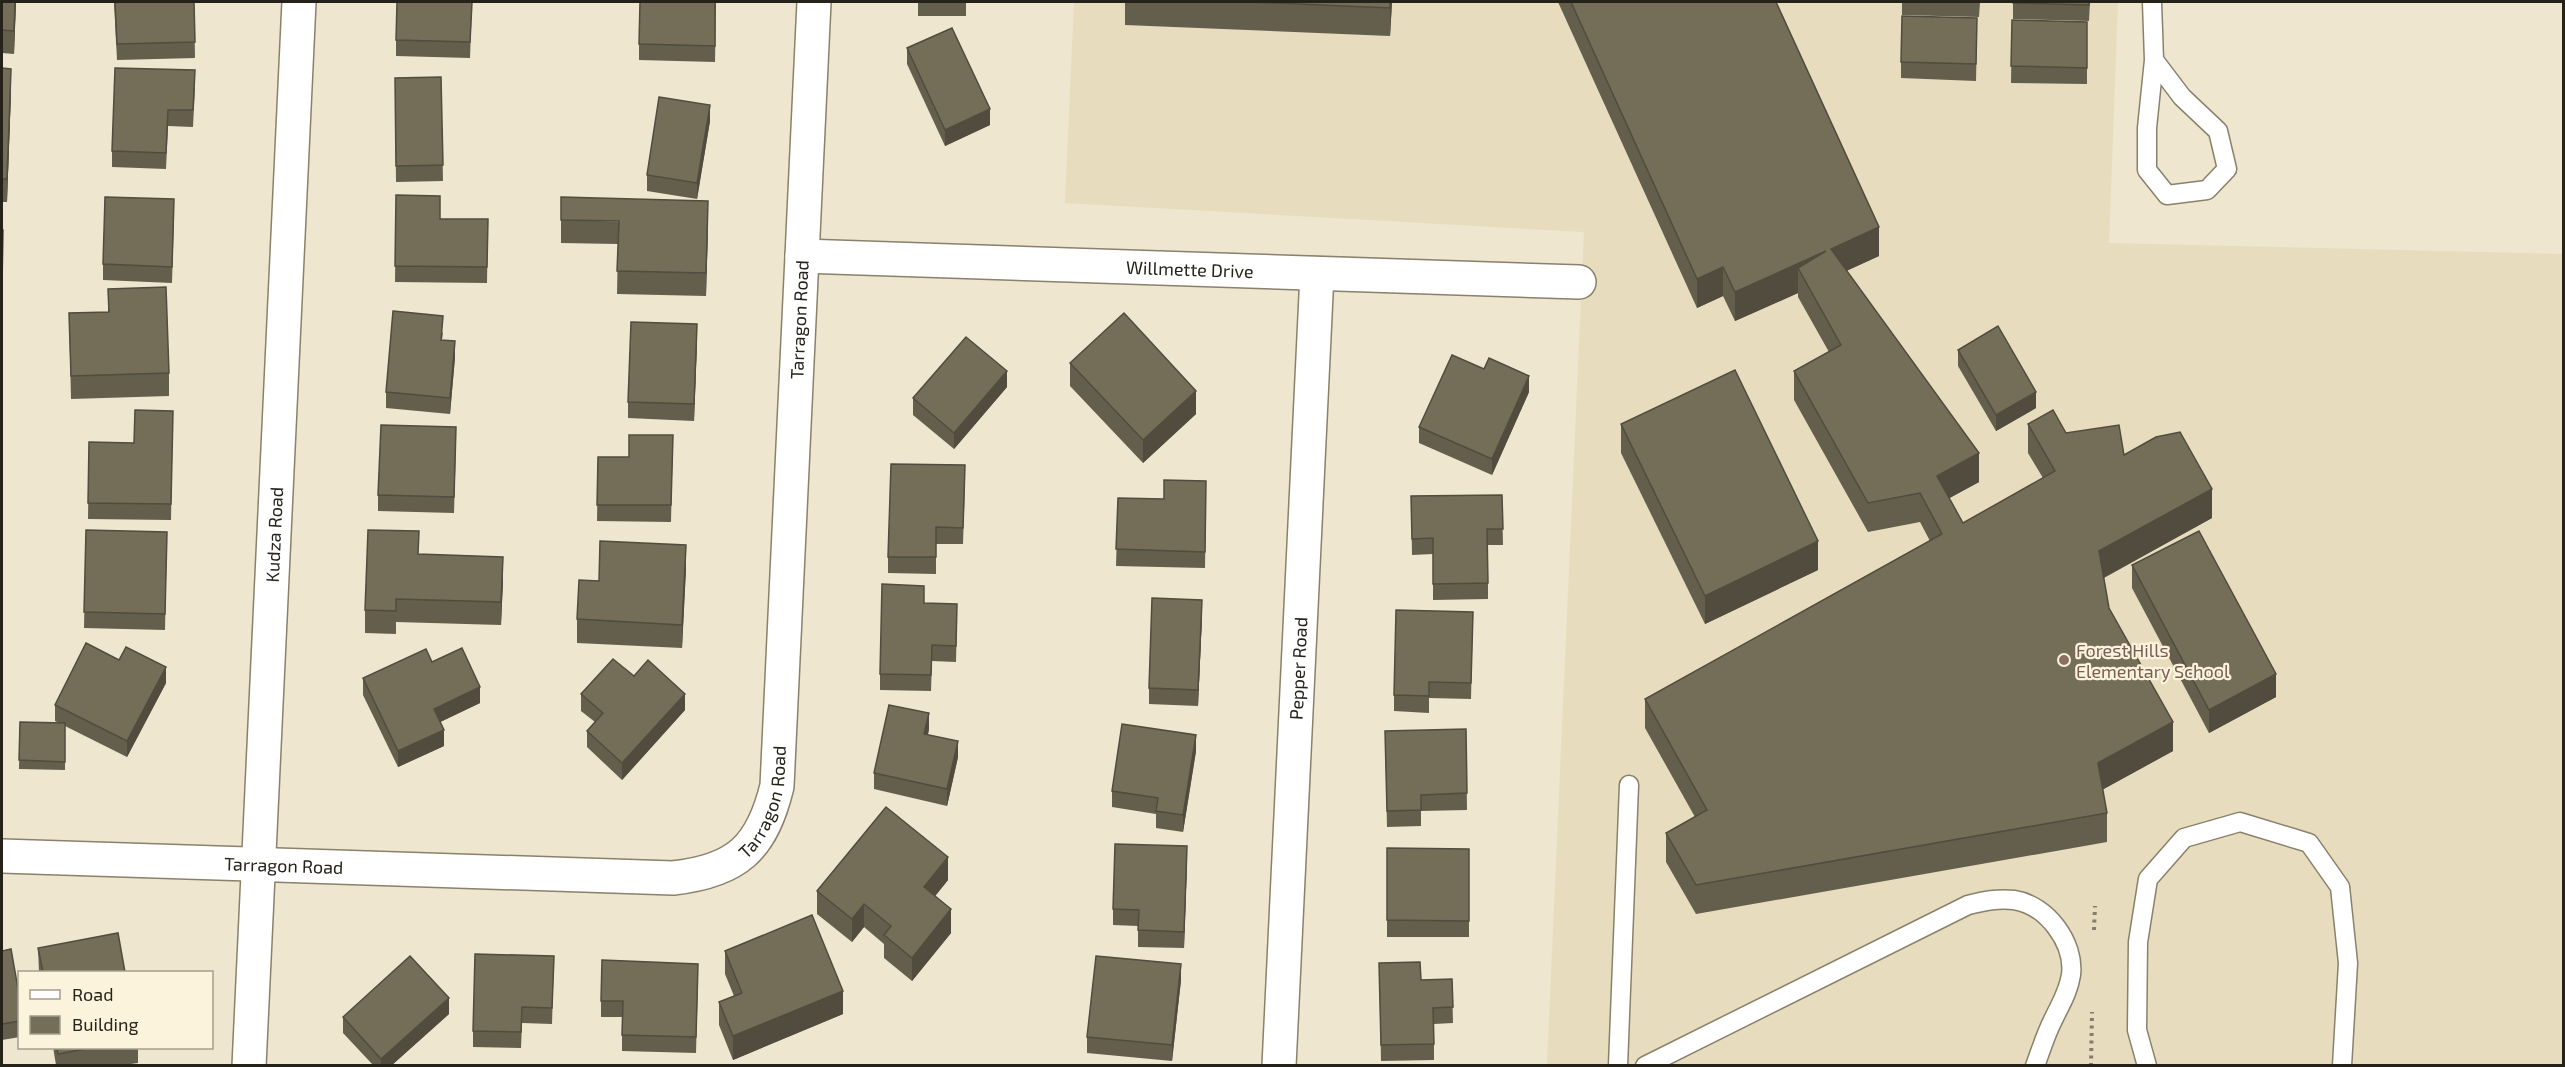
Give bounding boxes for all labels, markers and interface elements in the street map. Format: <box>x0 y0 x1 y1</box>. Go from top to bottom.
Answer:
street label: Willmette Drive <box>1126 256 1254 282</box>
street label: Tarragon Road <box>785 260 813 380</box>
street label: Kudza Road <box>261 486 287 583</box>
street label: Pepper Road <box>1285 616 1312 720</box>
place label: Forest Hills Elementary School <box>2076 639 2230 682</box>
marker: Forest Hills Elementary School <box>2057 653 2071 667</box>
street label: Tarragon Road <box>734 745 790 863</box>
street label: Tarragon Road <box>224 852 344 878</box>
legend <box>18 971 213 1049</box>
text: Road <box>72 983 113 1005</box>
text: Building <box>72 1013 139 1035</box>

